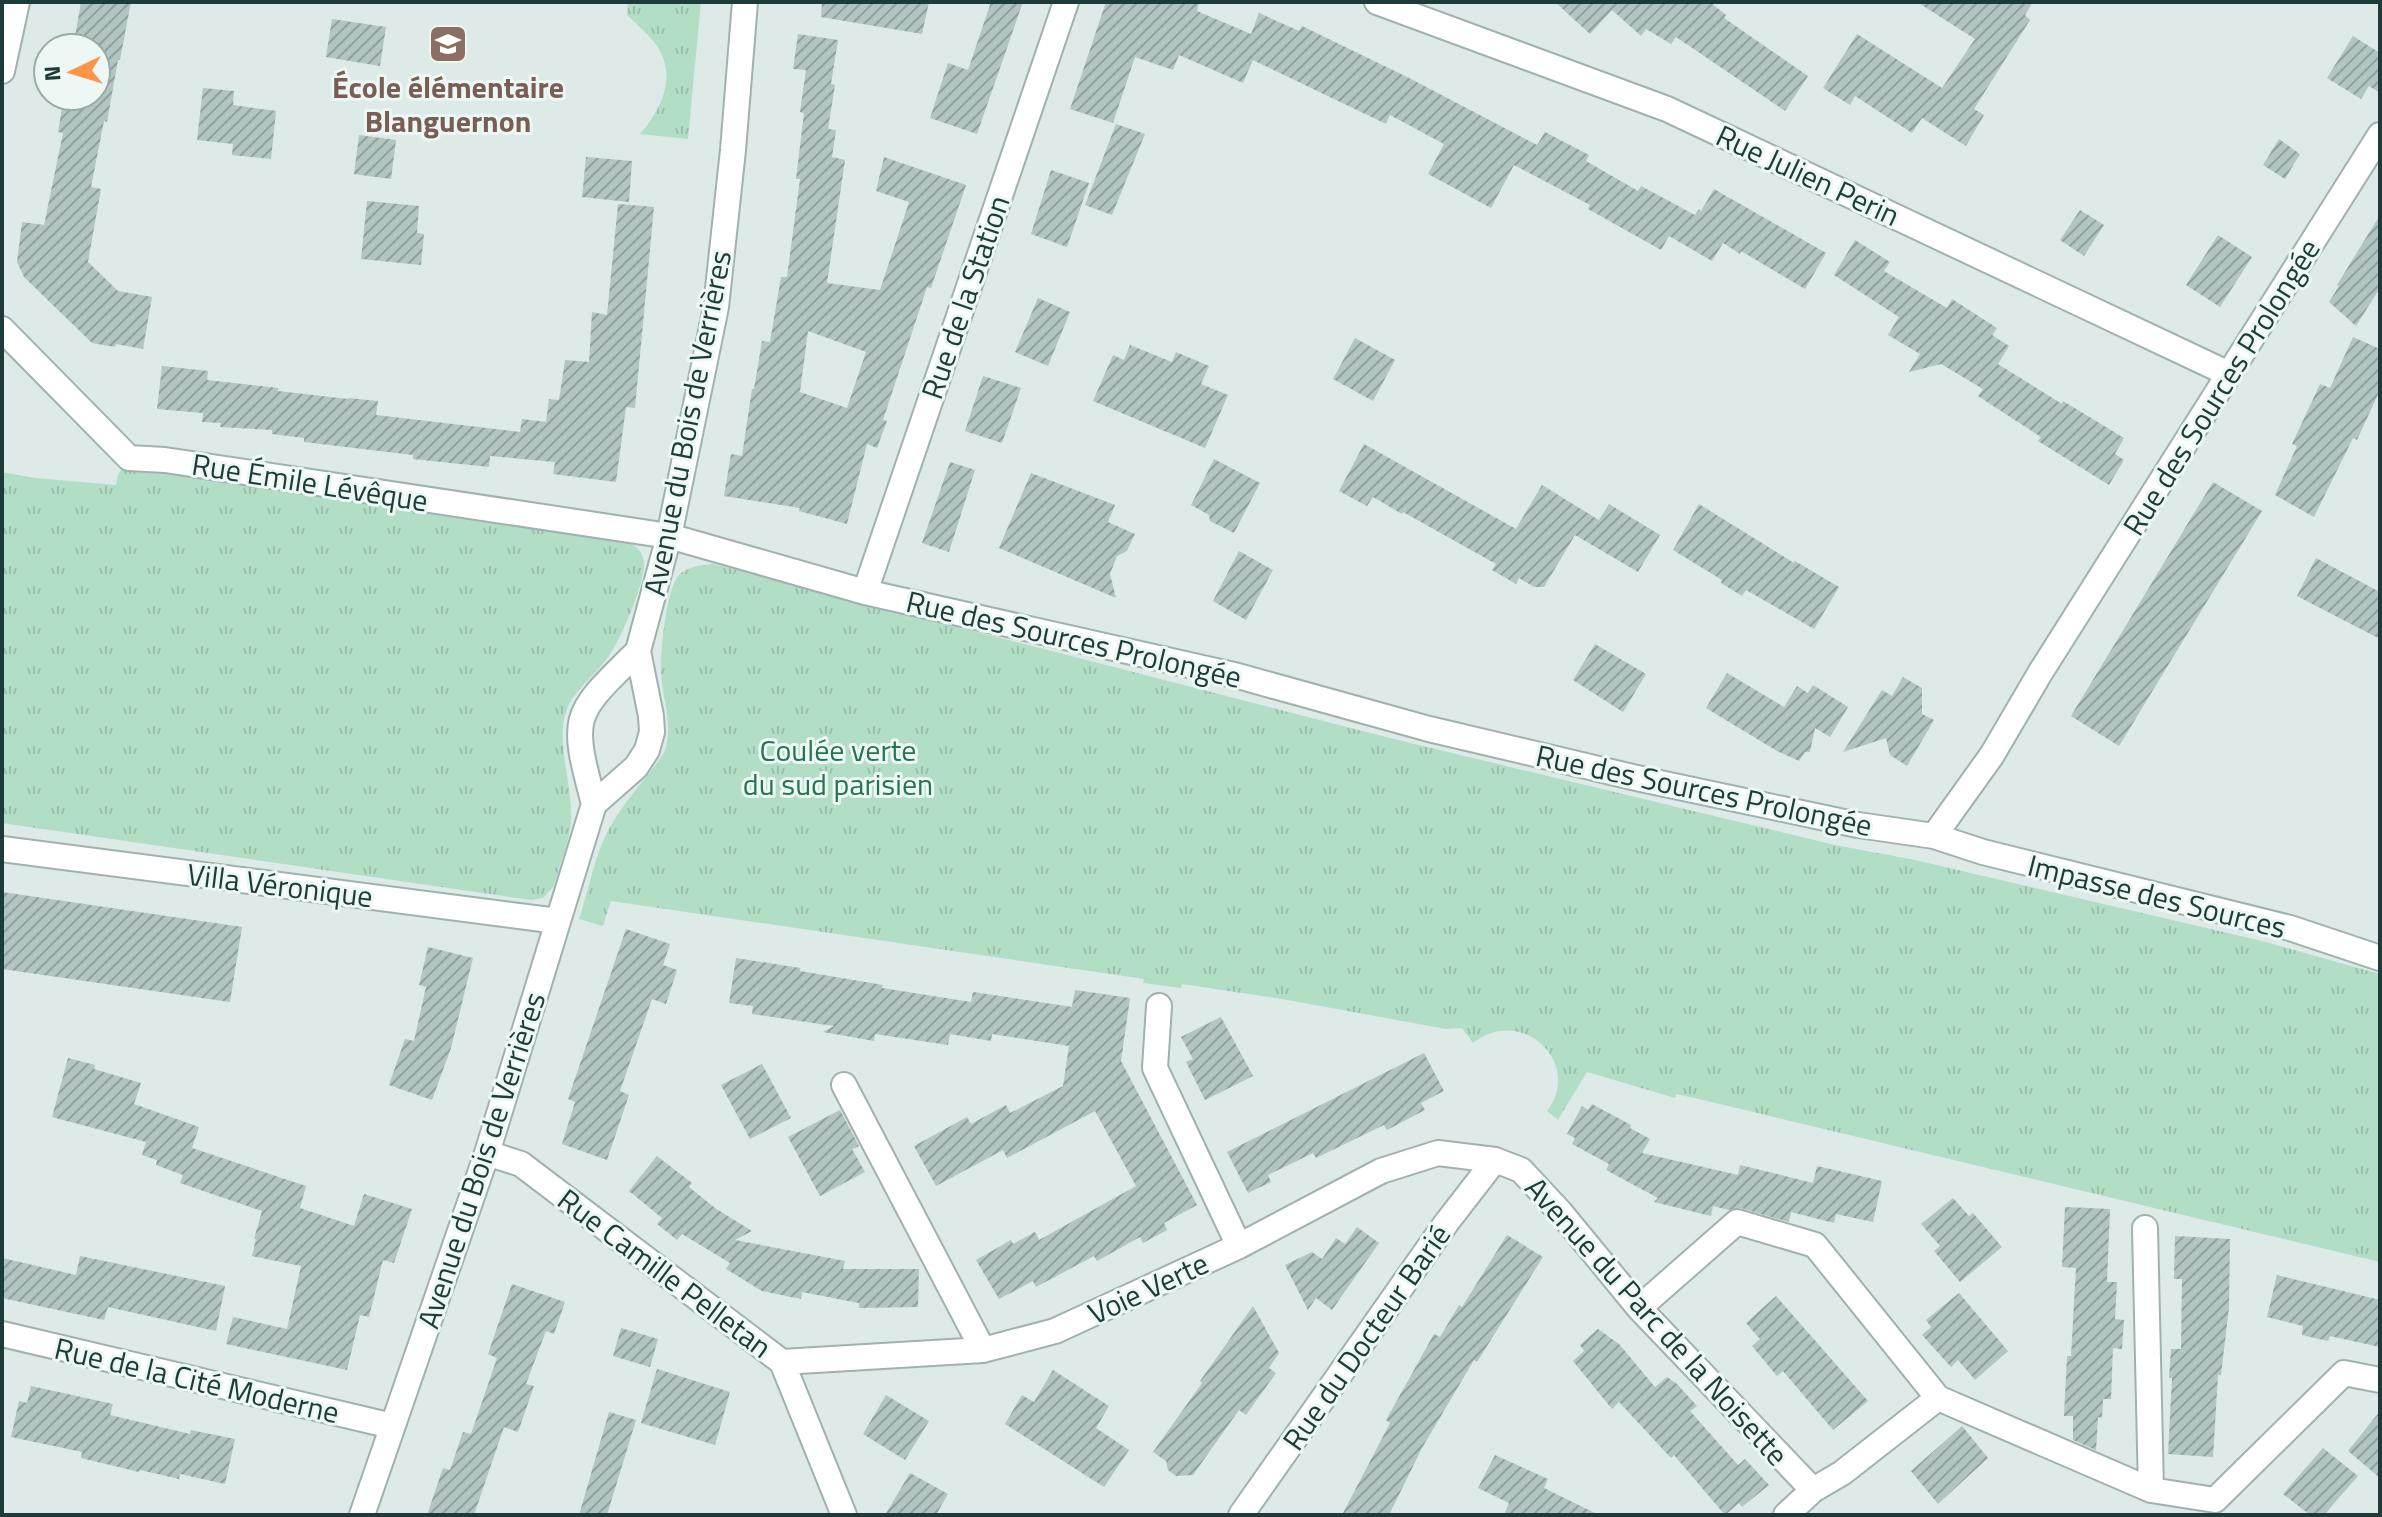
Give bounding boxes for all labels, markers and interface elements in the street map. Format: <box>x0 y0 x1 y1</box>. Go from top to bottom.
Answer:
school or university icon: École élémentaire Blanguernon <box>427 23 469 65</box>
north arrow <box>32 32 112 112</box>
place label: École élémentaire Blanguernon <box>332 64 564 144</box>
text: N <box>35 65 70 82</box>
street label: Rue Julien Perin <box>1709 112 1907 238</box>
street label: Rue de la Station <box>909 189 1021 405</box>
street label: Rue des Sources Prolongée <box>2111 230 2331 544</box>
street label: Avenue du Bois de Verrières <box>631 246 743 600</box>
street label: Rue Émile Lévêque <box>189 441 431 523</box>
street label: Rue des Sources Prolongée <box>902 578 1246 700</box>
park label: Coulée verte du sud parisien <box>743 727 933 807</box>
street label: Rue des Sources Prolongée <box>1532 732 1876 848</box>
street label: Impasse des Sources <box>2023 842 2291 950</box>
street label: Villa Véronique <box>185 851 375 919</box>
street label: Avenue du Bois de Verrières <box>405 986 557 1334</box>
street label: Avenue du Parc de la Noisette <box>1514 1166 1800 1476</box>
street label: Rue Camille Pelletan <box>548 1177 782 1369</box>
street label: Rue du Docteur Barié <box>1271 1214 1461 1460</box>
street label: Voie Verte <box>1080 1240 1216 1336</box>
street label: Rue de la Cité Moderne <box>50 1325 344 1435</box>

